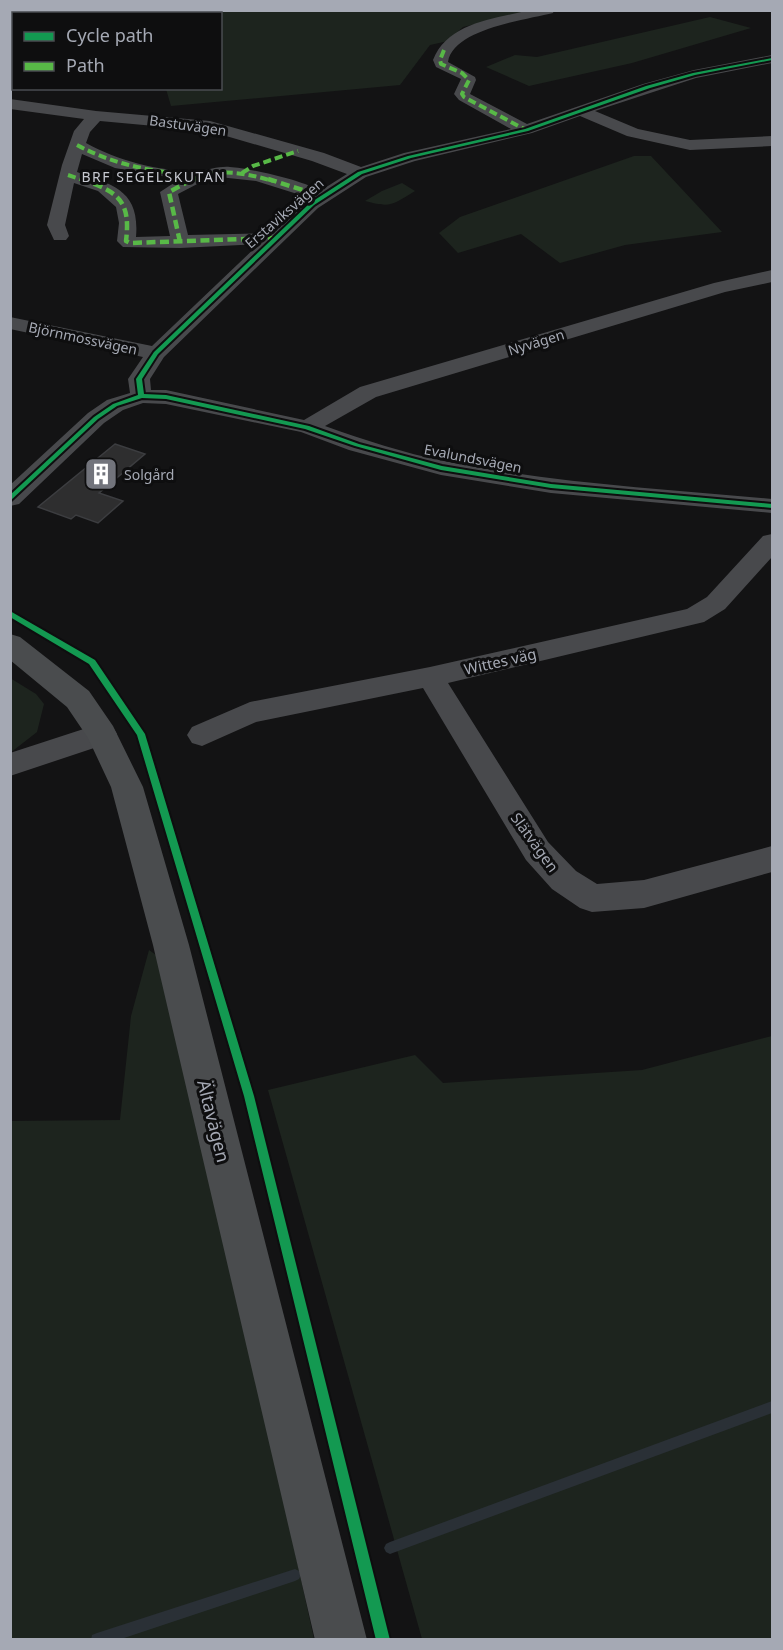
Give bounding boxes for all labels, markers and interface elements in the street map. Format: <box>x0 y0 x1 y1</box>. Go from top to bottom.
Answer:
legend <box>12 12 222 90</box>
text: Cycle path <box>66 23 153 47</box>
text: Path <box>66 53 105 77</box>
street label: Bastuvägen <box>148 110 228 140</box>
district label: BRF SEGELSKUTAN <box>82 167 226 186</box>
street label: Erstaviksvägen <box>241 174 327 252</box>
street label: Björnmossvägen <box>27 317 139 359</box>
street label: Nyvägen <box>506 324 566 360</box>
street label: Evalundsvägen <box>423 439 523 477</box>
building icon: Solgård <box>83 456 119 492</box>
place label: Solgård <box>124 465 174 484</box>
street label: Wittes väg <box>462 643 538 679</box>
street label: Slätvägen <box>507 808 563 876</box>
street label: Ältavägen <box>192 1077 236 1165</box>

